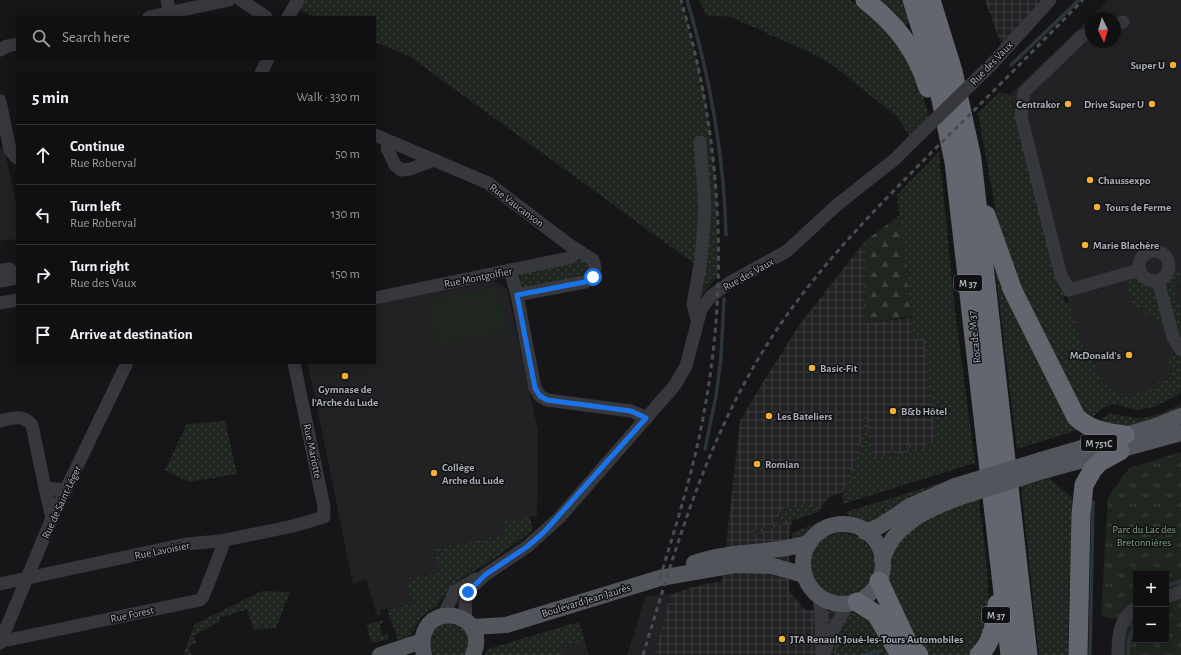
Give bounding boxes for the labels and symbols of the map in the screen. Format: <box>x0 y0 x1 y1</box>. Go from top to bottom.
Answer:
north arrow <box>1085 12 1121 48</box>
street label: Rue des Vaux <box>968 39 1015 87</box>
place label: Super U <box>1130 60 1165 71</box>
marker: Super U <box>1168 60 1178 70</box>
place label: Centrakor <box>1016 99 1060 110</box>
marker: Centrakor <box>1063 99 1073 109</box>
place label: Drive Super U <box>1084 99 1144 110</box>
marker: Drive Super U <box>1147 99 1157 109</box>
marker: Chaussexpo <box>1085 175 1095 185</box>
place label: Chaussexpo <box>1098 175 1151 186</box>
street label: Rue Vaucanson <box>488 182 546 229</box>
marker: Tours de Ferme <box>1092 202 1102 212</box>
place label: Tours de Ferme <box>1105 202 1171 213</box>
marker: Marie Blachère <box>1080 240 1090 250</box>
place label: Marie Blachère <box>1093 240 1159 251</box>
street label: Rue des Vaux <box>721 256 776 293</box>
street label: Rue Montgolfier <box>443 265 514 290</box>
route start <box>584 268 602 286</box>
road number: M 37 <box>954 275 982 291</box>
street label: Rocade M 37 <box>966 310 983 364</box>
place label: McDonald's <box>1070 350 1121 361</box>
marker: McDonald's <box>1124 350 1134 360</box>
marker: Basic-Fit <box>807 363 817 373</box>
place label: Basic-Fit <box>820 363 858 374</box>
marker: Gymnase de l’Arche du Lude <box>340 371 350 381</box>
place label: Gymnase de l’Arche du Lude <box>312 384 378 408</box>
marker: B&b Hôtel <box>888 406 898 416</box>
place label: B&b Hôtel <box>901 406 947 417</box>
marker: Les Bateliers <box>764 411 774 421</box>
place label: Les Bateliers <box>777 411 832 422</box>
street label: Rue Mariotte <box>301 423 324 479</box>
road number: M 751C <box>1081 435 1117 451</box>
marker: Romian <box>752 459 762 469</box>
place label: Romian <box>765 459 799 470</box>
place label: Collège Arche du Lude <box>442 462 504 486</box>
street label: Rue de Saint-Léger <box>40 464 83 540</box>
marker: Collège Arche du Lude <box>429 468 439 478</box>
park label: Parc du Lac des Bretonnières <box>1112 524 1176 548</box>
street label: Rue Lavoisier <box>134 540 191 561</box>
street label: Boulevard Jean Jaurès <box>540 582 632 619</box>
route end <box>459 583 477 601</box>
street label: Rue Forest <box>109 604 155 624</box>
road number: M 37 <box>982 607 1010 623</box>
marker: JTA Renault Joué-les-Tours Automobiles <box>777 634 787 644</box>
place label: JTA Renault Joué-les-Tours Automobiles <box>790 634 963 645</box>

